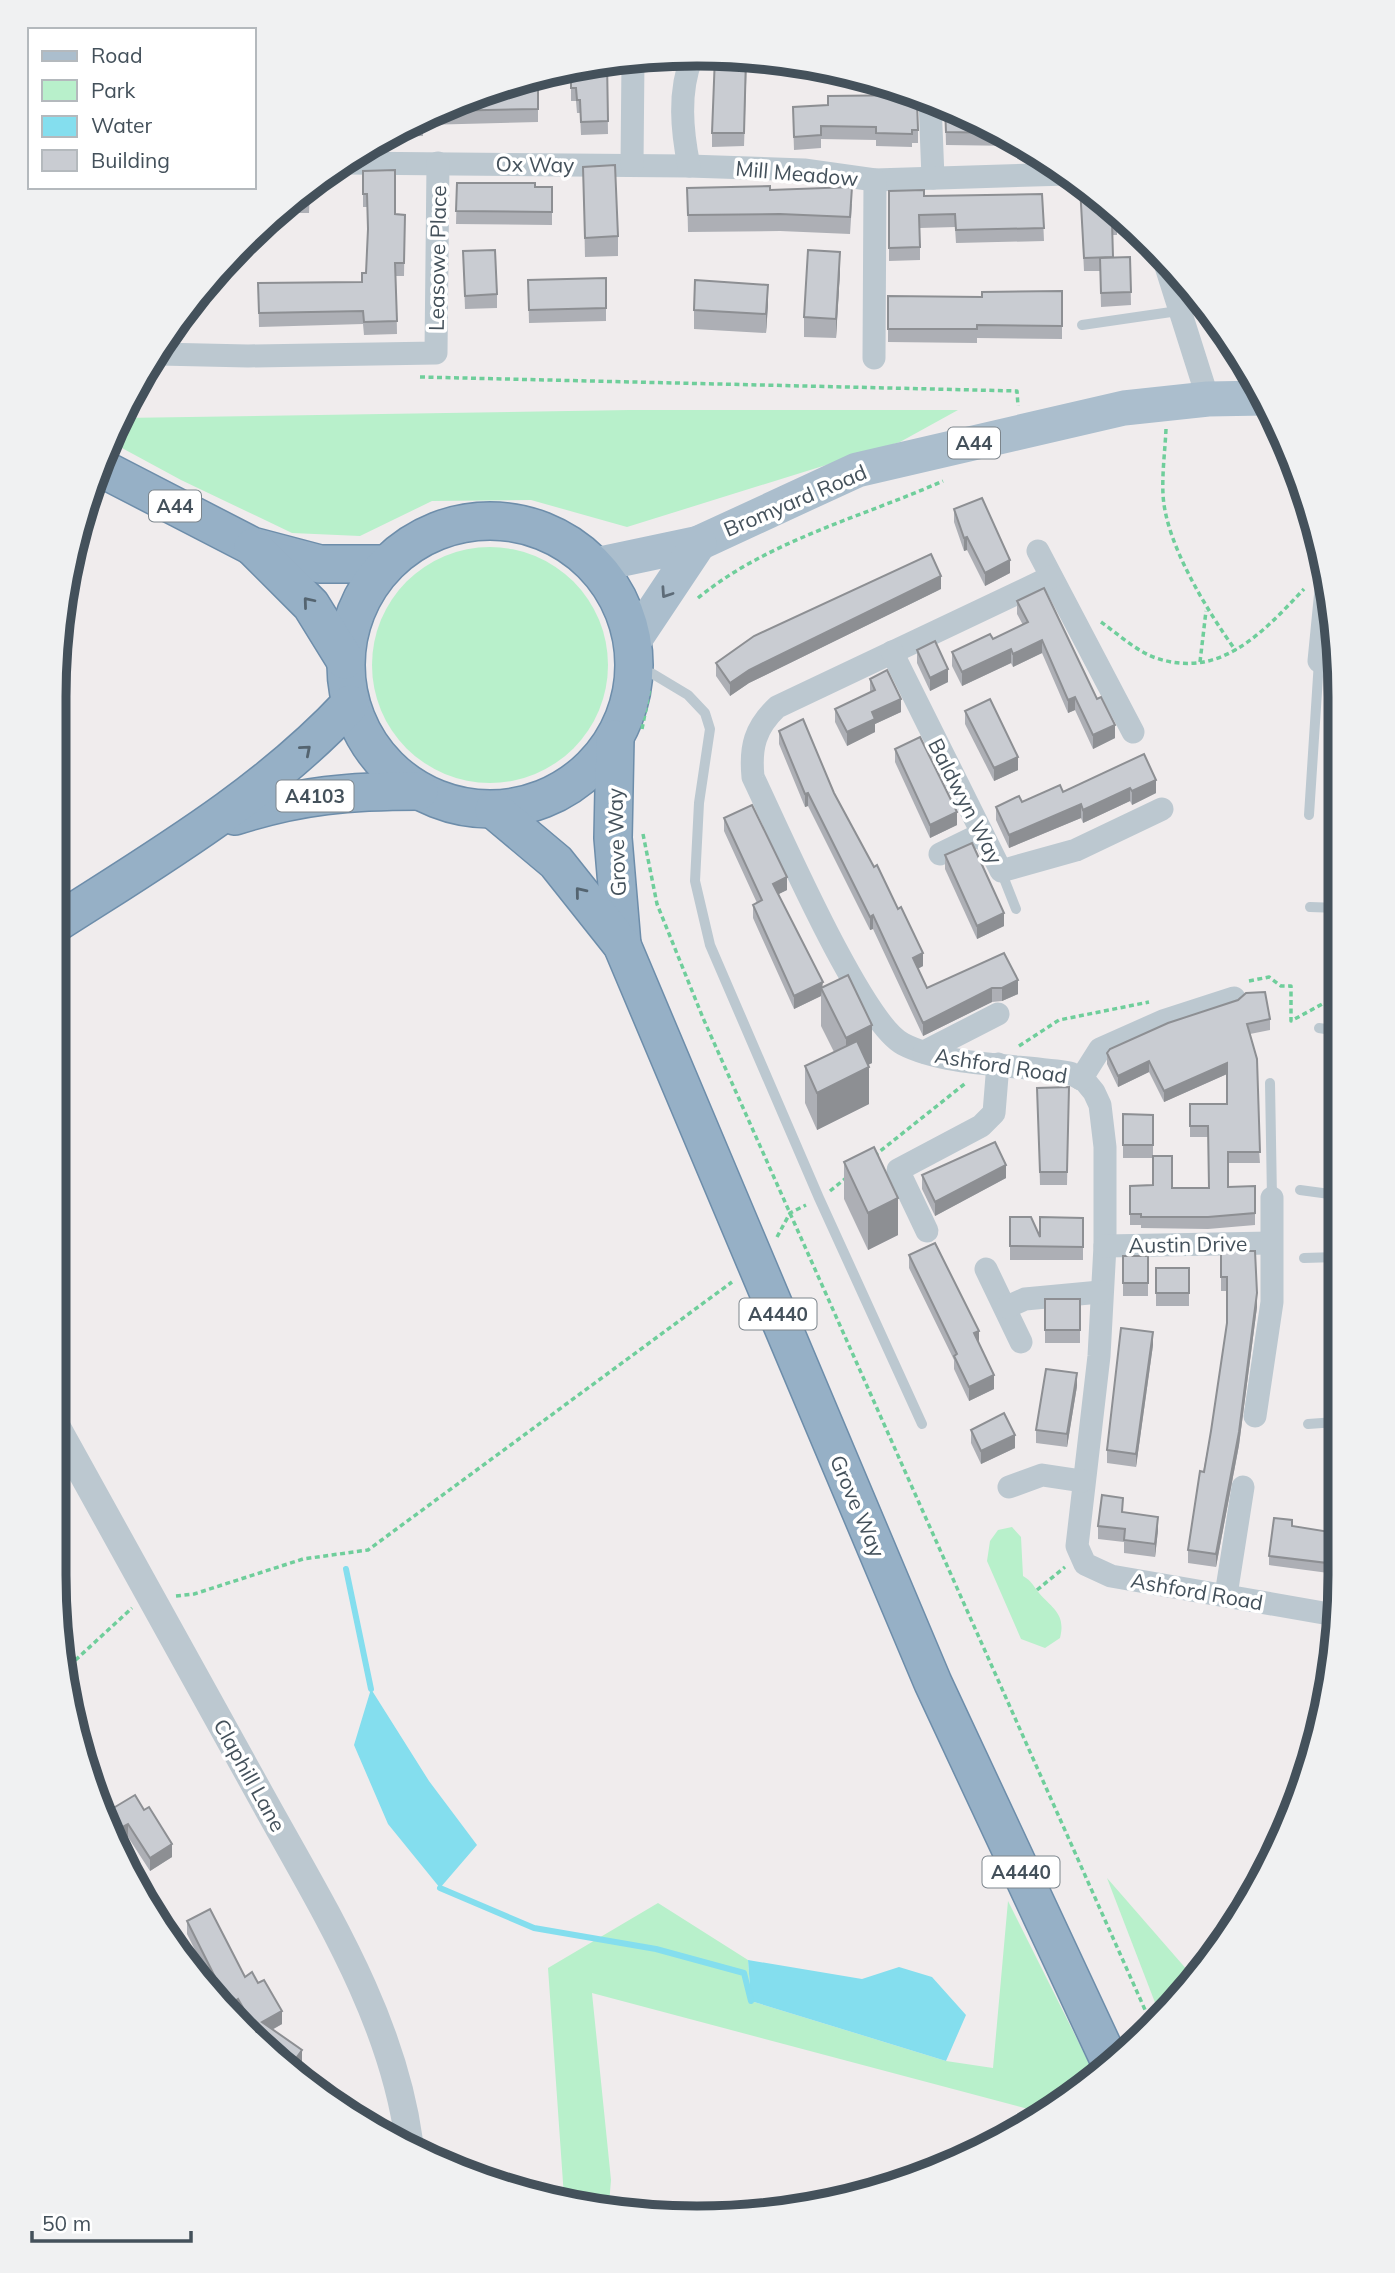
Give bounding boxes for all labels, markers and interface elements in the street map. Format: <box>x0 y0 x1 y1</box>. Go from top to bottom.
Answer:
legend <box>28 28 256 189</box>
text: Road <box>91 42 142 68</box>
text: Park <box>91 77 135 103</box>
text: Water <box>91 112 152 138</box>
text: Building <box>91 147 170 173</box>
street label: Ox Way <box>495 150 575 178</box>
street label: Mill Meadow <box>734 155 860 191</box>
street label: Leasowe Place <box>423 185 451 331</box>
road number: A44 <box>948 428 1000 458</box>
street label: Bromyard Road <box>720 458 870 542</box>
road number: A44 <box>149 491 201 522</box>
one-way arrow <box>662 585 674 598</box>
one-way arrow <box>303 598 316 610</box>
street label: Baldwyn Way <box>923 734 1009 868</box>
one-way arrow <box>297 746 310 758</box>
road number: A4103 <box>276 780 354 811</box>
street label: Grove Way <box>601 787 631 897</box>
one-way arrow <box>575 888 588 900</box>
street label: Ashford Road <box>933 1042 1069 1088</box>
street label: Austin Drive <box>1128 1230 1248 1258</box>
road number: A4440 <box>740 1298 816 1330</box>
street label: Grove Way <box>825 1451 891 1561</box>
street label: Ashford Road <box>1129 1567 1265 1615</box>
street label: Claphill Lane <box>208 1714 292 1836</box>
road number: A4440 <box>982 1856 1060 1888</box>
scale bar <box>32 2200 191 2244</box>
text: 50 m <box>42 2210 91 2236</box>

